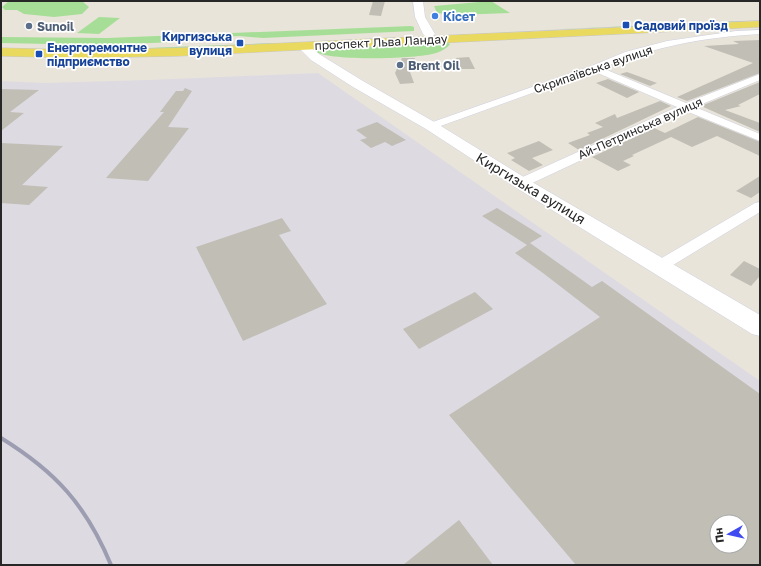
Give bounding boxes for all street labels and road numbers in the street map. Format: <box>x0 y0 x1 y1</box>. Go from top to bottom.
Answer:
street label: проспект Льва Ландау <box>314 31 448 53</box>
street label: Скрипаївська вулиця <box>532 42 654 96</box>
street label: Ай-Петринська вулиця <box>575 94 705 162</box>
street label: Киргизька вулиця <box>473 149 589 227</box>

